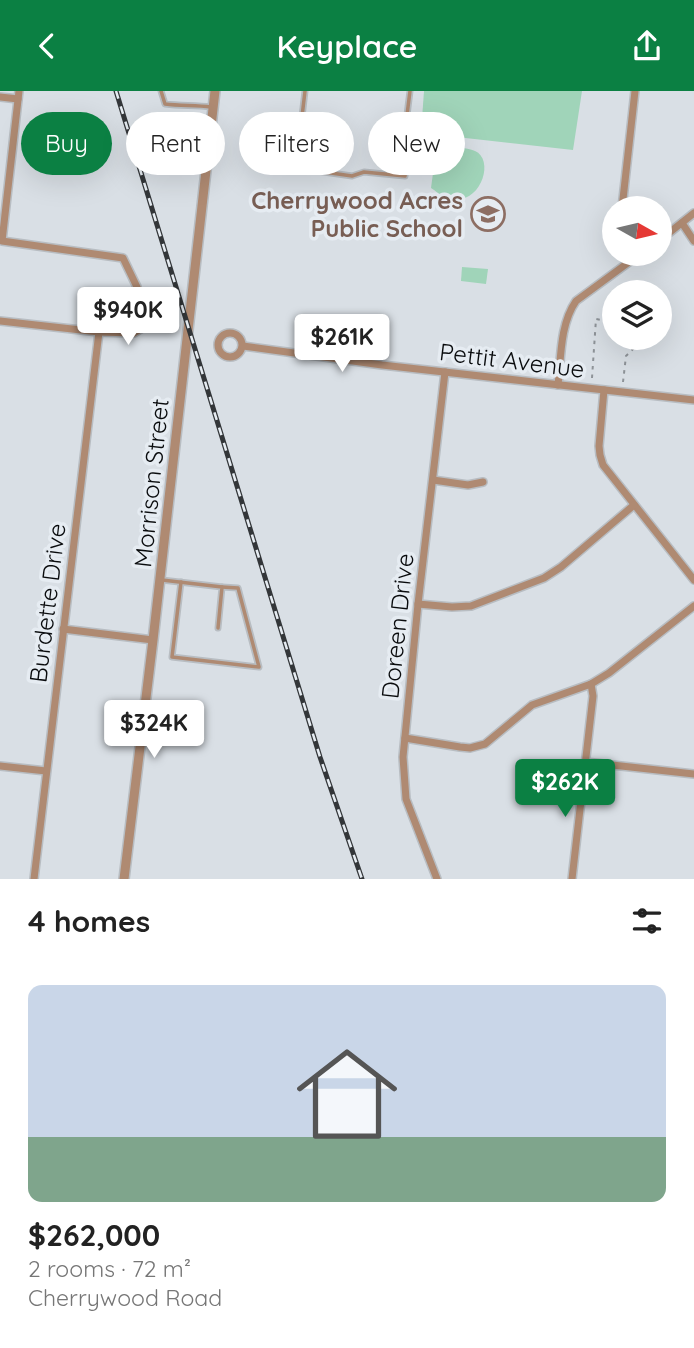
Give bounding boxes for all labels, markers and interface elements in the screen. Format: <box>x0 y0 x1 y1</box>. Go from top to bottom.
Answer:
text: Keyplace <box>277 26 417 66</box>
icon: back <box>28 27 66 65</box>
icon: share <box>628 27 666 65</box>
chip: Buy <box>21 112 112 175</box>
chip: Rent <box>126 112 225 175</box>
chip: Filters <box>239 112 354 175</box>
chip: New <box>368 112 465 175</box>
place label: Cherrywood Acres Public School <box>251 185 463 243</box>
school or university icon: Cherrywood Acres Public School <box>469 195 507 233</box>
north arrow <box>602 196 672 266</box>
map controls <box>602 196 672 350</box>
button: layers <box>602 280 672 350</box>
pin: $940K <box>79 287 177 347</box>
text: $940K <box>93 295 163 324</box>
pin: $261K <box>293 315 391 374</box>
text: $261K <box>310 322 374 351</box>
street label: Pettit Avenue <box>438 336 586 384</box>
street label: Morrison Street <box>127 397 175 569</box>
street label: Burdette Drive <box>22 522 72 684</box>
street label: Doreen Drive <box>374 552 420 700</box>
pin: $324K <box>105 701 203 760</box>
text: $324K <box>120 708 188 737</box>
pin: $262K <box>516 759 614 819</box>
text: $262K <box>531 767 599 796</box>
text: 4 homes <box>28 902 150 940</box>
icon: filters <box>628 902 666 940</box>
icon: home <box>284 1031 410 1157</box>
text: $262,000 <box>28 1216 160 1254</box>
text: 2 rooms · 72 m² <box>28 1254 191 1283</box>
text: Cherrywood Road <box>28 1283 222 1312</box>

